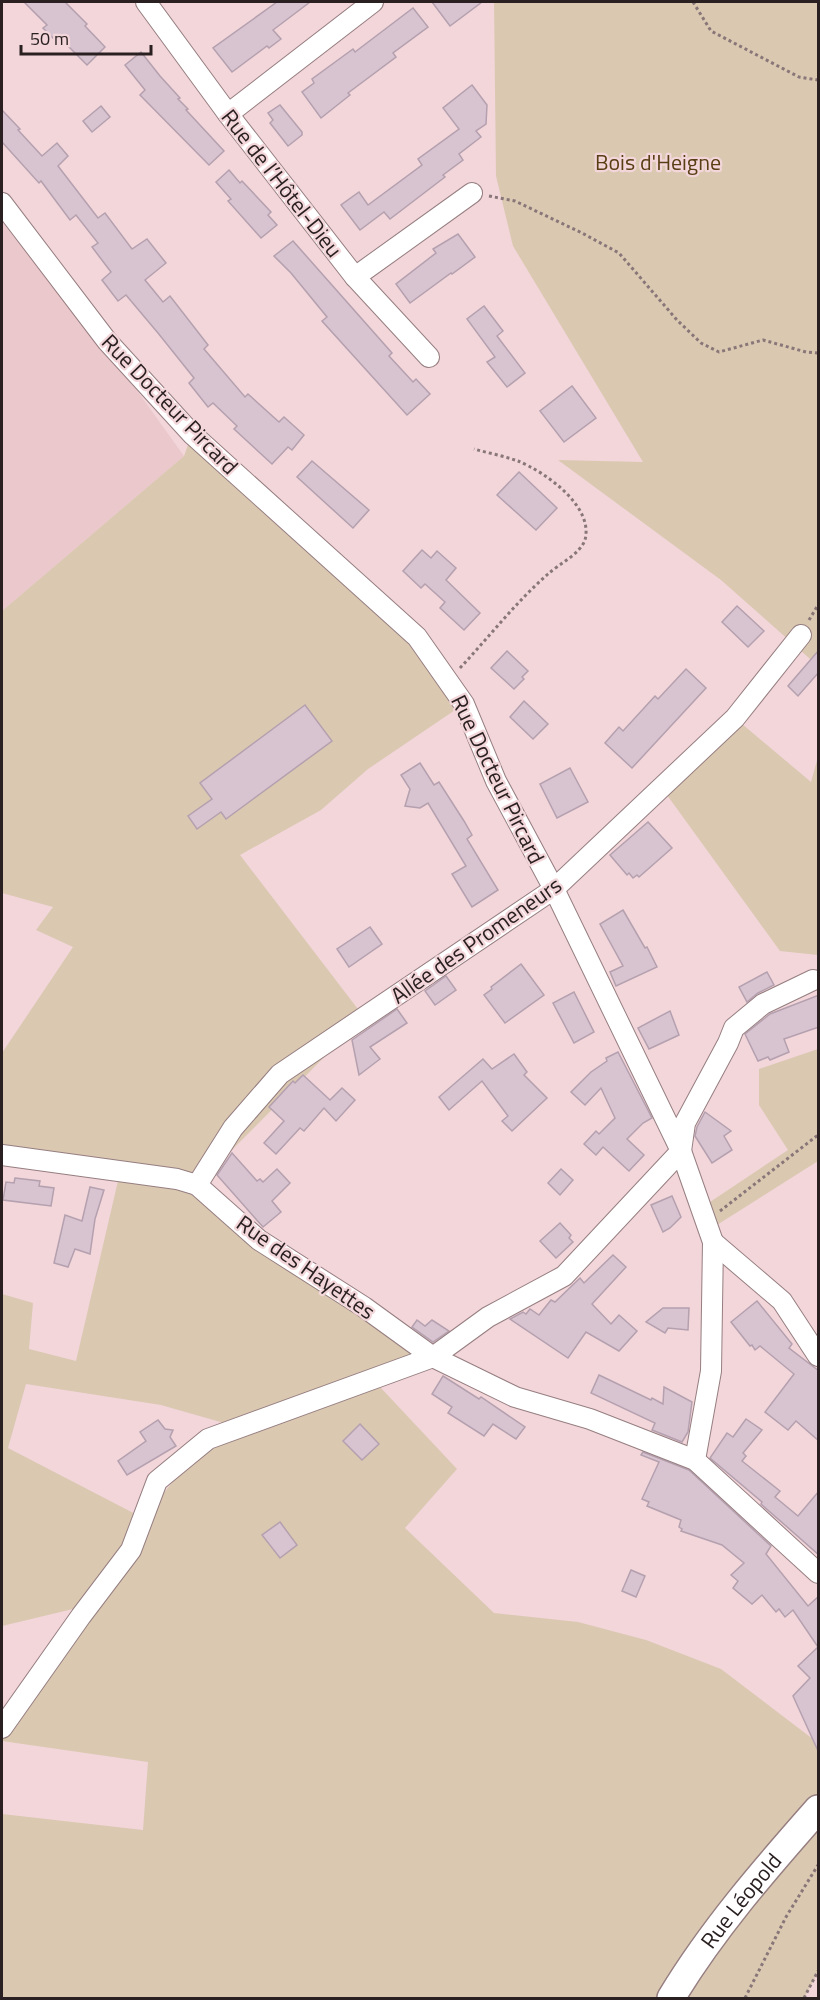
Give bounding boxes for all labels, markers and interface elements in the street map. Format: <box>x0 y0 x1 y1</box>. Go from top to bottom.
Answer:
scale bar <box>21 18 152 56</box>
text: 50 m <box>30 25 69 52</box>
street label: Rue de l’Hôtel-Dieu <box>213 102 351 264</box>
park label: Bois d'Heigne <box>595 145 721 179</box>
street label: Rue Docteur Pircard <box>94 326 246 482</box>
street label: Rue Docteur Pircard <box>442 689 554 869</box>
street label: Allée des Promeneurs <box>383 868 569 1012</box>
street label: Rue des Hayettes <box>230 1206 382 1328</box>
street label: Rue Léopold <box>692 1845 790 1956</box>

